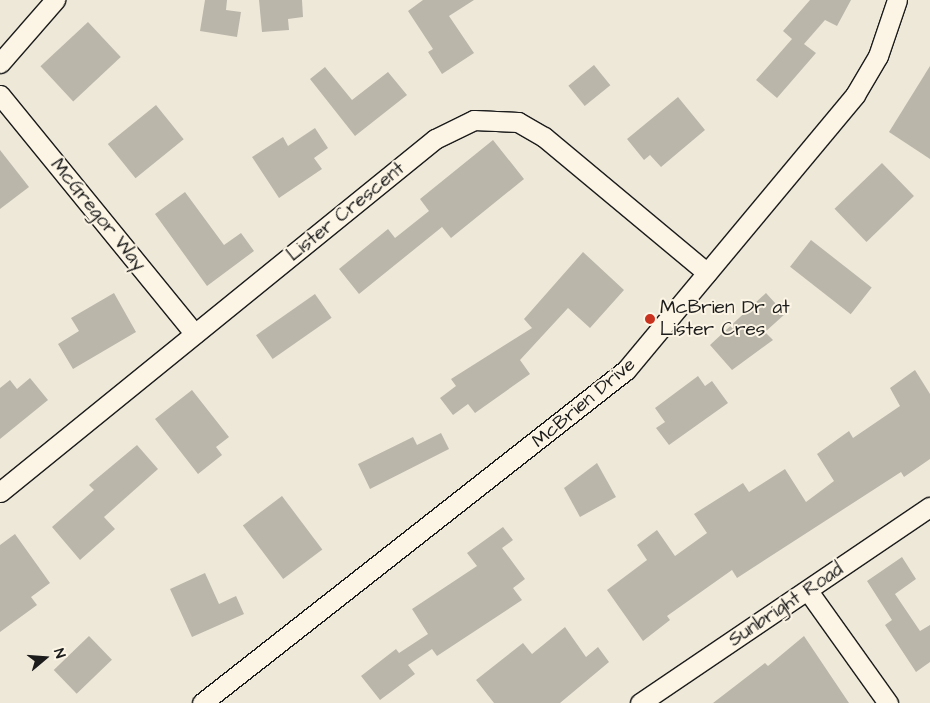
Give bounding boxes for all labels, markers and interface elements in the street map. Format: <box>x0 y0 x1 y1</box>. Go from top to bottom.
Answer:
street label: McGregor Way <box>46 154 150 276</box>
street label: Lister Crescent <box>283 158 409 266</box>
place label: McBrien Dr at Lister Cres <box>660 297 790 341</box>
marker: McBrien Dr at Lister Cres <box>644 313 656 325</box>
street label: McBrien Drive <box>528 353 640 453</box>
street label: Sunbright Road <box>724 558 848 652</box>
north arrow <box>20 633 70 683</box>
text: N <box>48 646 70 661</box>

